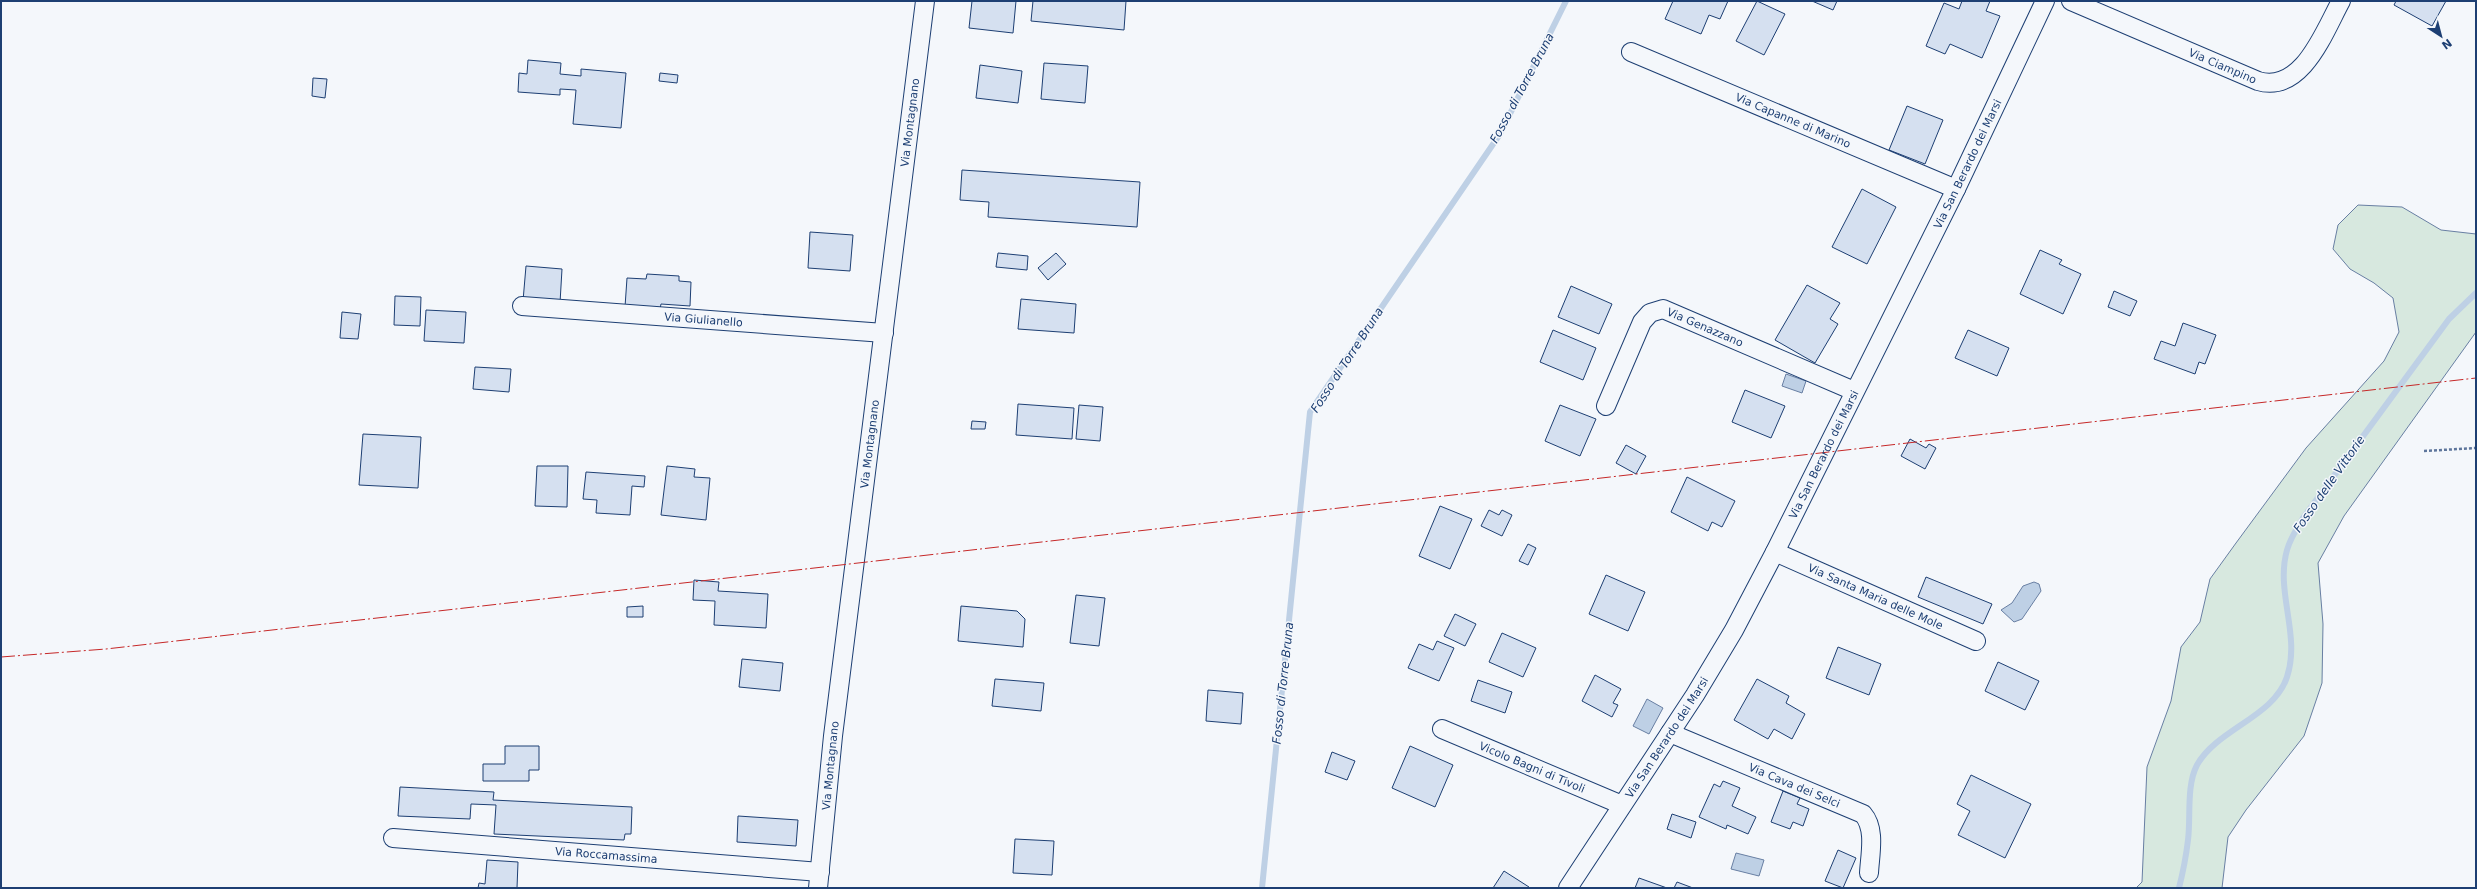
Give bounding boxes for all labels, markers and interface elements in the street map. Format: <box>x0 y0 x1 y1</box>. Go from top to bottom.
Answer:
north arrow <box>2421 16 2461 56</box>
water label: Fosso di Torre Bruna <box>1487 31 1557 145</box>
text: N <box>2439 36 2454 52</box>
street label: Via Ciampino <box>2187 46 2259 87</box>
street label: Via Montagnano <box>898 77 922 168</box>
street label: Via Capanne di Marino <box>1733 91 1853 151</box>
street label: Via San Berardo dei Marsi <box>1931 98 2004 231</box>
water label: Fosso di Torre Bruna <box>1308 305 1386 415</box>
street label: Via Genazzano <box>1665 306 1745 350</box>
street label: Via Giulianello <box>664 311 743 329</box>
street label: Via San Berardo dei Marsi <box>1787 388 1862 521</box>
street label: Via Montagnano <box>858 399 882 489</box>
water label: Fosso delle Vittorie <box>2290 433 2368 535</box>
street label: Via Santa Maria delle Mole <box>1806 561 1945 633</box>
water label: Fosso di Torre Bruna <box>1270 621 1296 745</box>
street label: Via San Berardo dei Marsi <box>1623 675 1711 801</box>
street label: Via Montagnano <box>820 720 842 811</box>
street label: Vicolo Bagni di Tivoli <box>1477 739 1587 796</box>
street label: Via Cava dei Selci <box>1747 761 1842 811</box>
street label: Via Roccamassima <box>555 845 658 866</box>

